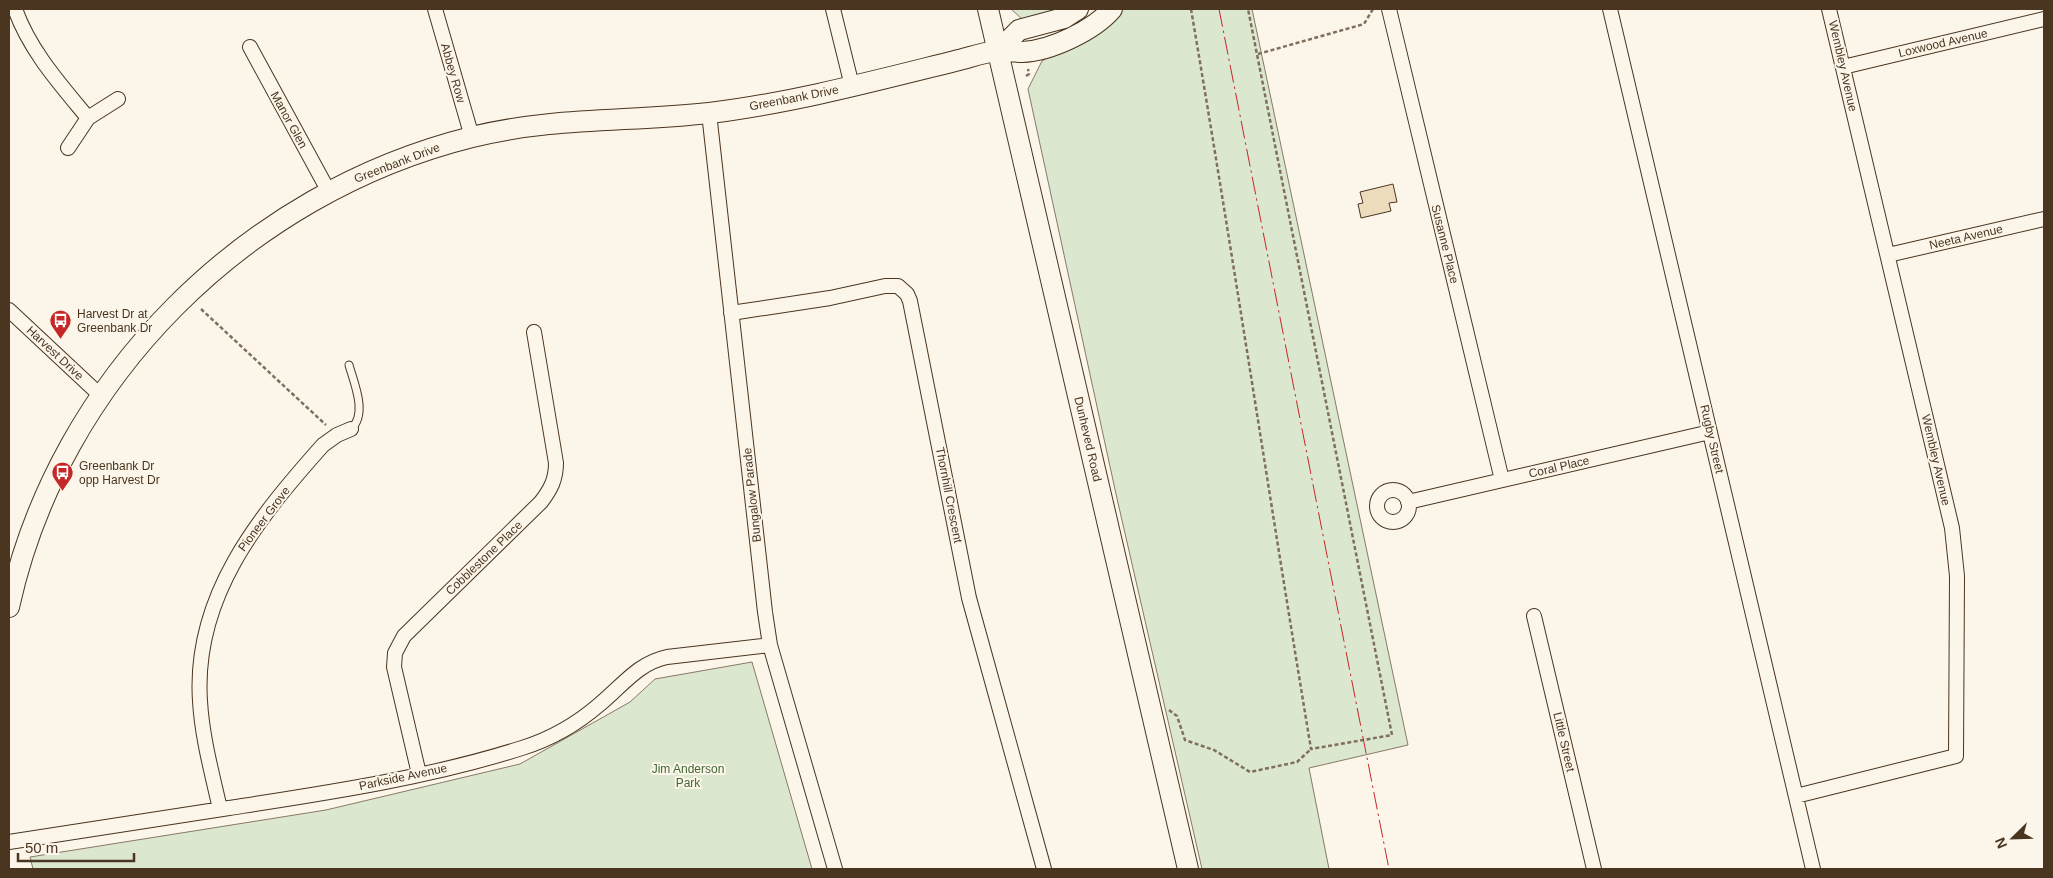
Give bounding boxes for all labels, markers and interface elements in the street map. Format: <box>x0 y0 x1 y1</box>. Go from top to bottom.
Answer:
street label: Wembley Avenue <box>1826 19 1860 113</box>
street label: Loxwood Avenue <box>1897 26 1989 60</box>
street label: Abbey Row <box>438 42 468 105</box>
street label: Greenbank Drive <box>748 82 840 114</box>
street label: Manor Glen <box>268 89 310 151</box>
street label: Greenbank Drive <box>352 140 442 186</box>
street label: Susanne Place <box>1428 203 1462 285</box>
street label: Neeta Avenue <box>1928 222 2005 252</box>
place label: Harvest Dr at Greenbank Dr <box>77 307 152 335</box>
bus stop icon: Harvest Dr at Greenbank Dr <box>49 309 73 340</box>
street label: Harvest Drive <box>24 323 87 383</box>
street label: Dunheved Road <box>1071 395 1105 483</box>
street label: Rugby Street <box>1697 403 1727 475</box>
street label: Wembley Avenue <box>1919 413 1953 507</box>
street label: Thornhill Crescent <box>933 446 965 545</box>
street label: Bungalow Parade <box>740 447 764 543</box>
street label: Coral Place <box>1527 453 1591 481</box>
place label: Greenbank Dr opp Harvest Dr <box>79 459 160 487</box>
bus stop icon: Greenbank Dr opp Harvest Dr <box>51 461 75 492</box>
street label: Pioneer Grove <box>235 484 293 554</box>
street label: Cobblestone Place <box>443 518 525 598</box>
street label: Little Street <box>1550 711 1578 774</box>
street label: Parkside Avenue <box>358 761 449 793</box>
park label: Jim Anderson Park <box>652 762 724 790</box>
north arrow <box>1988 813 2038 863</box>
scale bar <box>18 830 134 862</box>
text: N <box>1992 835 2010 851</box>
text: 50 m <box>25 839 58 856</box>

